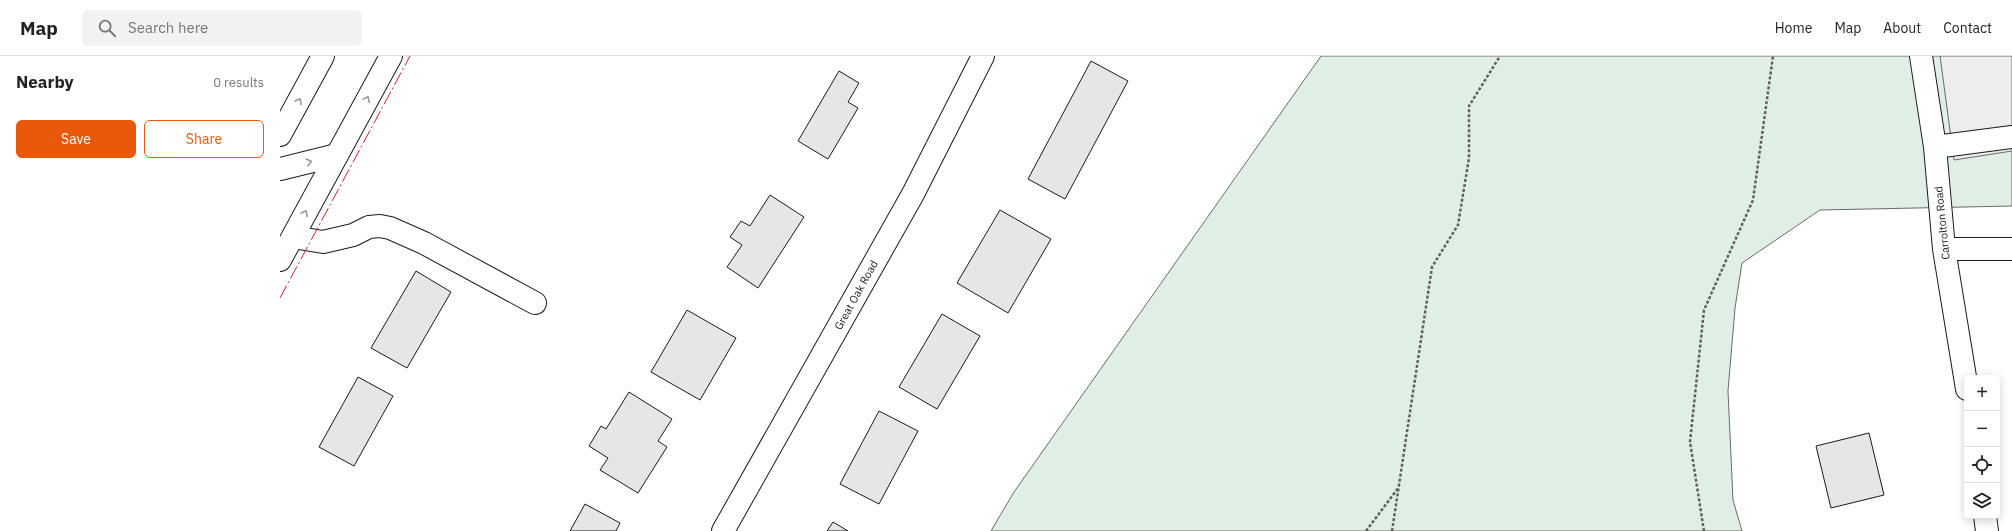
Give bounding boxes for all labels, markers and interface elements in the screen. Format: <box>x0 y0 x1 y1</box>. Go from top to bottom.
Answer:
search box <box>82 10 362 46</box>
text: Map <box>20 16 58 40</box>
icon: search <box>96 17 118 39</box>
text: Search here <box>128 18 208 37</box>
text: Home <box>1775 19 1812 37</box>
text: Map <box>1834 19 1861 37</box>
text: About <box>1883 19 1921 37</box>
text: Contact <box>1943 19 1992 37</box>
text: Nearby <box>16 71 74 93</box>
text: 0 results <box>213 74 264 91</box>
one-way arrow <box>363 96 370 103</box>
one-way arrow <box>294 97 301 105</box>
button: Save <box>16 120 136 158</box>
button: Share <box>144 120 264 158</box>
one-way arrow <box>305 158 312 166</box>
street label: Carrolton Road <box>1931 186 1953 260</box>
one-way arrow <box>301 210 308 218</box>
street label: Great Oak Road <box>831 258 881 332</box>
map controls <box>1964 375 2000 519</box>
button: + <box>1964 375 2000 411</box>
button: − <box>1964 411 2000 447</box>
button: locate <box>1964 447 2000 483</box>
button: layers <box>1964 483 2000 519</box>

